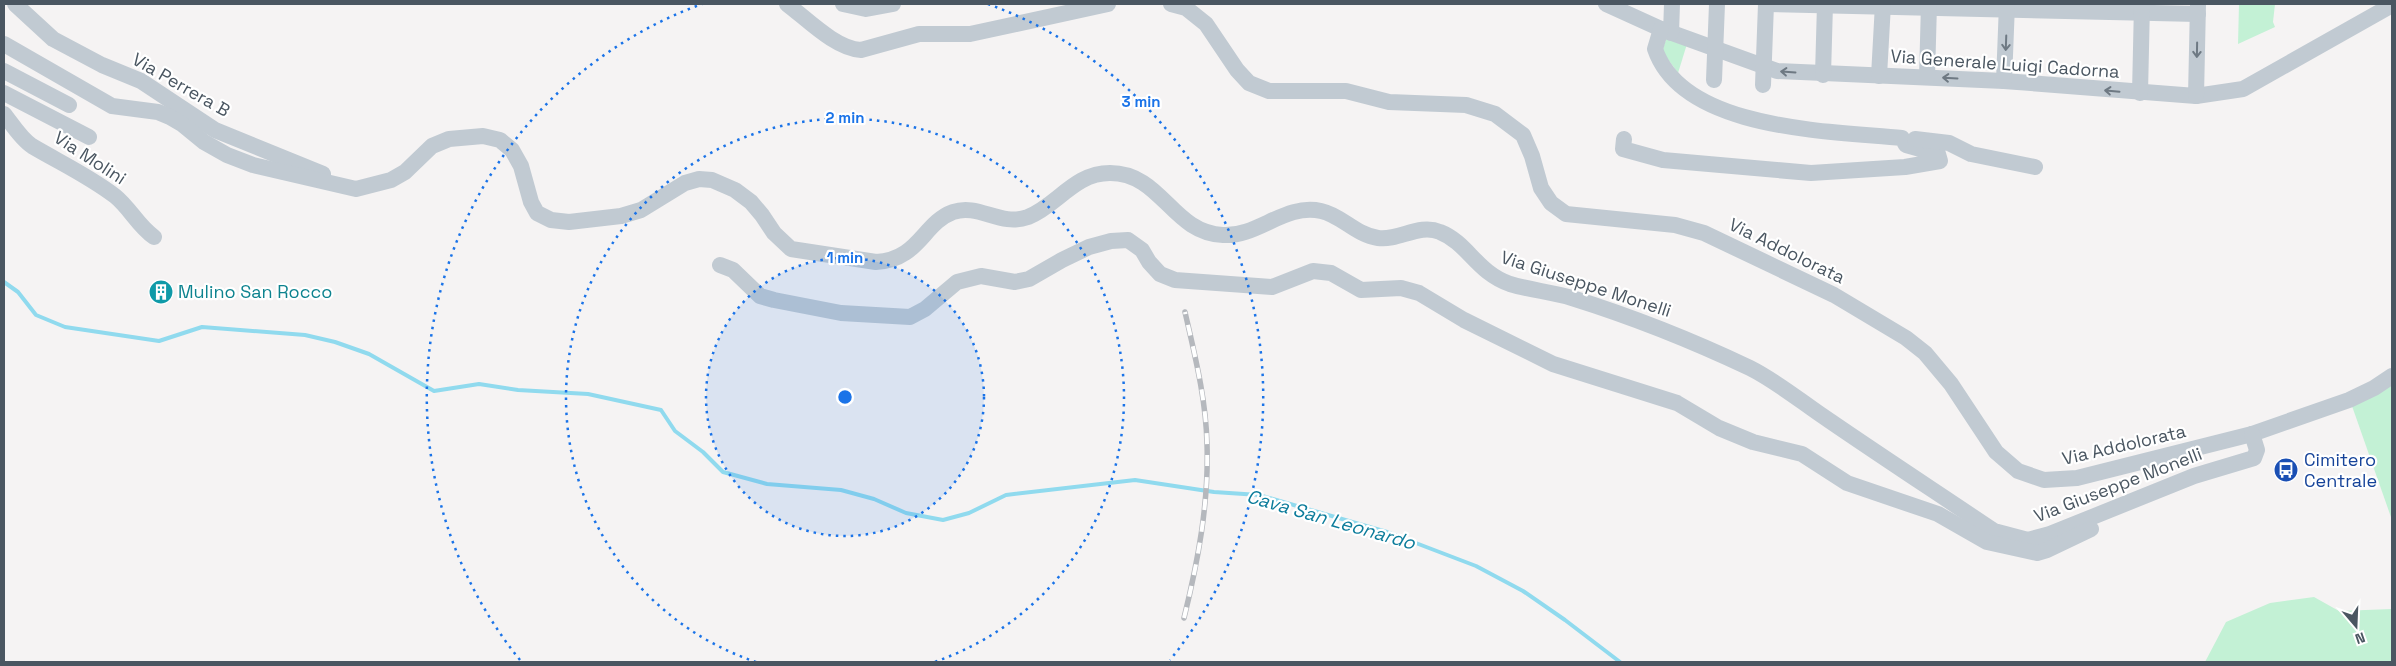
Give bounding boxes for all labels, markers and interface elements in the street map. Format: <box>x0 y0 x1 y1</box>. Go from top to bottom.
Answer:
one-way arrow <box>2001 34 2010 50</box>
one-way arrow <box>2192 41 2202 57</box>
street label: Via Generale Luigi Cadorna <box>1890 44 2120 83</box>
street label: Via Perrera B <box>128 47 234 122</box>
one-way arrow <box>1780 67 1796 77</box>
one-way arrow <box>1943 74 1959 83</box>
one-way arrow <box>2105 86 2121 95</box>
text: 3 min <box>1122 92 1160 111</box>
text: 2 min <box>826 108 864 127</box>
street label: Via Molini <box>50 126 131 189</box>
street label: Via Addolorata <box>1725 213 1849 289</box>
street label: Via Giuseppe Monelli <box>1498 245 1674 322</box>
text: 1 min <box>827 248 863 267</box>
building icon: Mulino San Rocco <box>148 279 174 305</box>
place label: Mulino San Rocco <box>178 280 332 303</box>
centre of rings <box>836 388 854 406</box>
street label: Via Addolorata <box>2060 419 2188 470</box>
street label: Via Giuseppe Monelli <box>2031 442 2205 527</box>
place label: Cimitero Centrale <box>2304 448 2377 492</box>
bus stop icon: Cimitero Centrale <box>2273 457 2299 483</box>
water label: Cava San Leonardo <box>1244 483 1419 556</box>
north arrow <box>2331 601 2381 651</box>
text: N <box>2353 628 2368 648</box>

